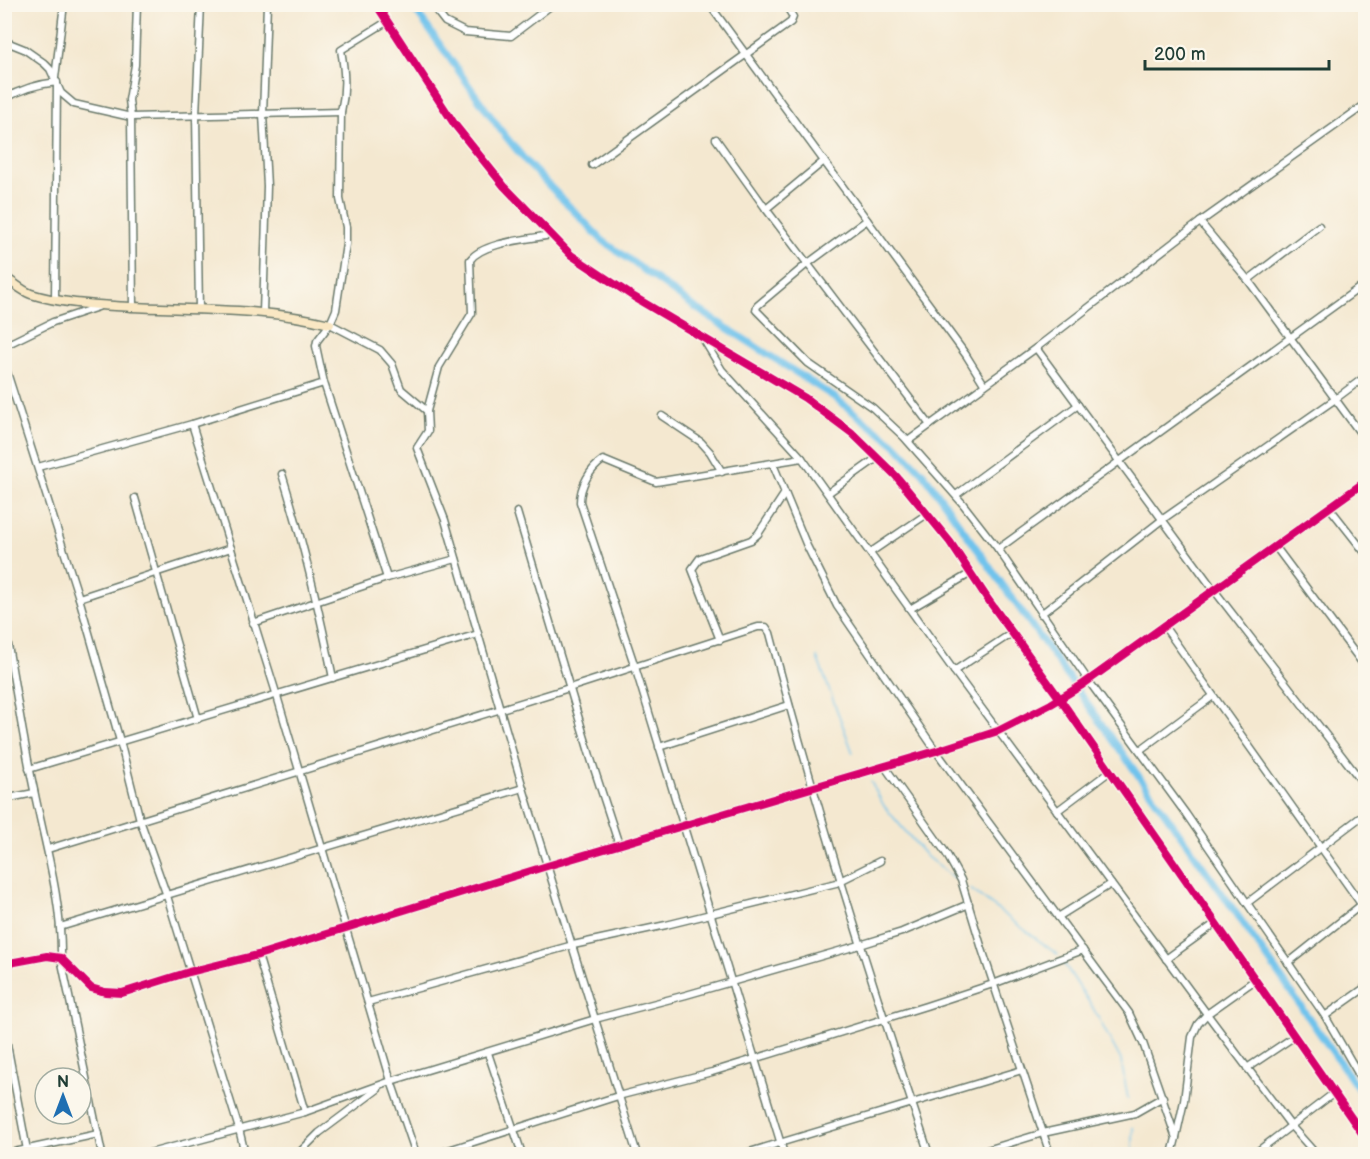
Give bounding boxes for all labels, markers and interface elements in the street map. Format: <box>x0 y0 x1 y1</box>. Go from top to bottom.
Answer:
scale bar <box>1145 33 1330 71</box>
text: 200 m <box>1154 44 1206 65</box>
north arrow <box>33 1066 93 1126</box>
text: N <box>57 1073 69 1092</box>

